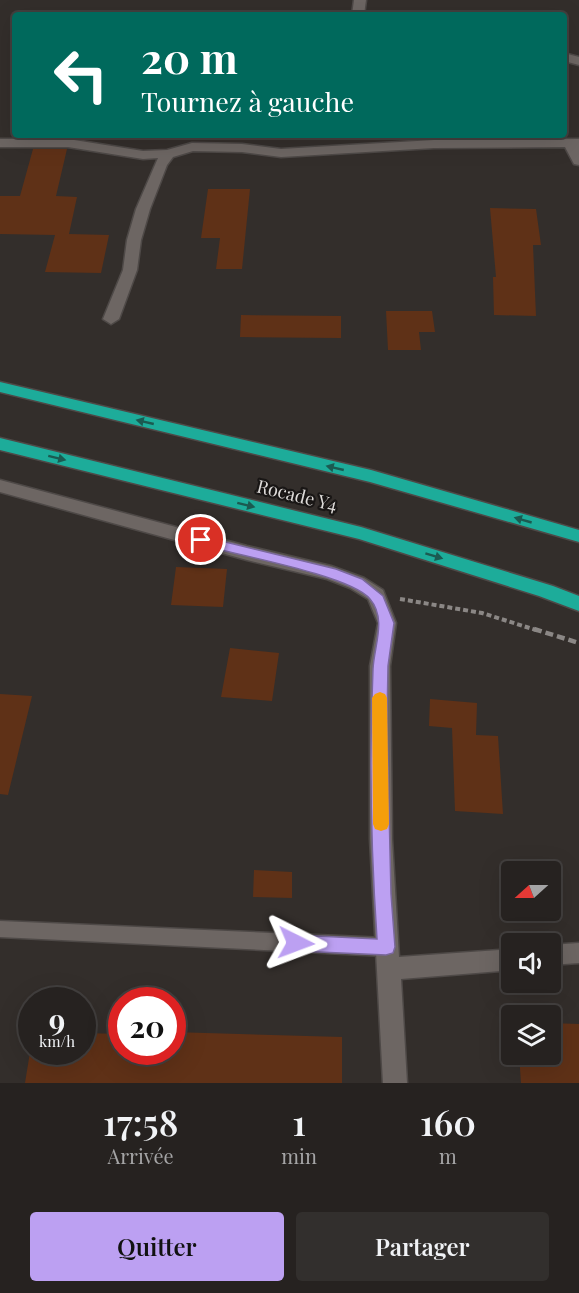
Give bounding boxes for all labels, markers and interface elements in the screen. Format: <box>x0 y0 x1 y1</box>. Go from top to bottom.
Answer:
text: 20 m <box>141 29 238 85</box>
icon: left <box>42 36 120 114</box>
text: Tournez à gauche <box>141 83 354 119</box>
one-way arrow <box>136 417 155 427</box>
one-way arrow <box>48 454 66 464</box>
one-way arrow <box>326 462 344 472</box>
street label: Rocade Y4 <box>254 473 340 517</box>
one-way arrow <box>237 501 255 511</box>
pin <box>175 514 226 565</box>
one-way arrow <box>514 515 532 524</box>
icon: arrive <box>184 523 217 556</box>
one-way arrow <box>425 552 443 561</box>
north arrow <box>501 861 561 921</box>
map controls <box>501 861 561 1065</box>
position arrow <box>264 911 328 975</box>
button: sound <box>501 933 561 993</box>
speed limit sign: 20 <box>108 987 186 1065</box>
text: 9 <box>49 999 65 1039</box>
button: layers <box>501 1005 561 1065</box>
text: km/h <box>39 1031 75 1051</box>
text: 17:58 <box>103 1097 178 1145</box>
text: 1 <box>292 1097 306 1145</box>
text: 160 <box>420 1097 476 1145</box>
text: Arrivée <box>108 1142 174 1169</box>
text: min <box>281 1142 317 1169</box>
text: m <box>439 1142 457 1169</box>
button: Quitter <box>30 1212 284 1281</box>
button: Partager <box>296 1212 549 1281</box>

